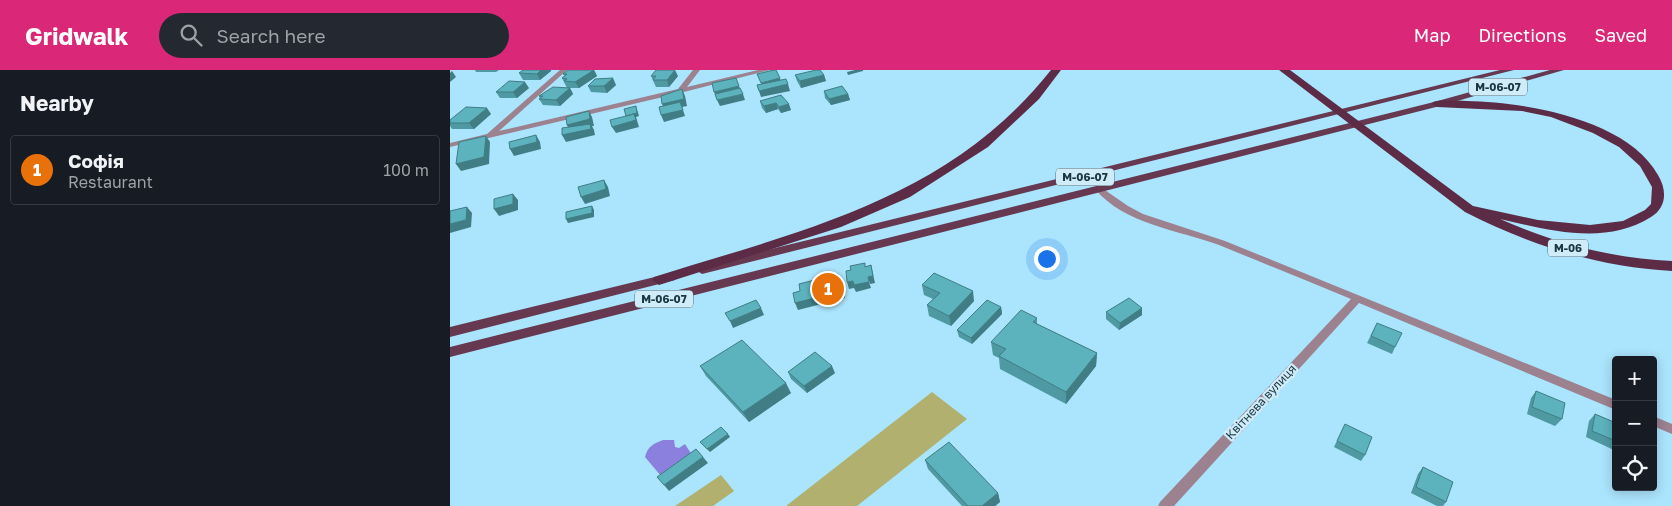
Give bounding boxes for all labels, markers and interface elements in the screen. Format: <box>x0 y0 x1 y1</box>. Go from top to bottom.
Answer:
search box <box>159 13 509 58</box>
text: Gridwalk <box>25 21 129 50</box>
icon: search <box>177 21 205 49</box>
text: Search here <box>217 24 325 47</box>
text: Map <box>1414 24 1450 46</box>
text: Directions <box>1478 24 1566 46</box>
text: Saved <box>1594 24 1647 46</box>
road number: М-06-07 <box>1469 78 1527 96</box>
text: Nearby <box>20 90 94 116</box>
text: Софія <box>68 149 124 172</box>
text: 1 <box>33 160 41 180</box>
text: 100 m <box>383 160 429 180</box>
road number: М-06-07 <box>1056 168 1114 185</box>
text: Restaurant <box>68 172 153 192</box>
road number: М-06 <box>1548 240 1588 257</box>
your location <box>1034 246 1060 272</box>
pin: 1 <box>812 270 844 308</box>
road number: М-06-07 <box>635 290 693 308</box>
map controls <box>1612 356 1657 491</box>
button: + <box>1612 356 1657 401</box>
street label: Квітнева вулиця <box>1222 361 1299 442</box>
button: − <box>1612 401 1657 446</box>
button: locate <box>1612 446 1657 491</box>

